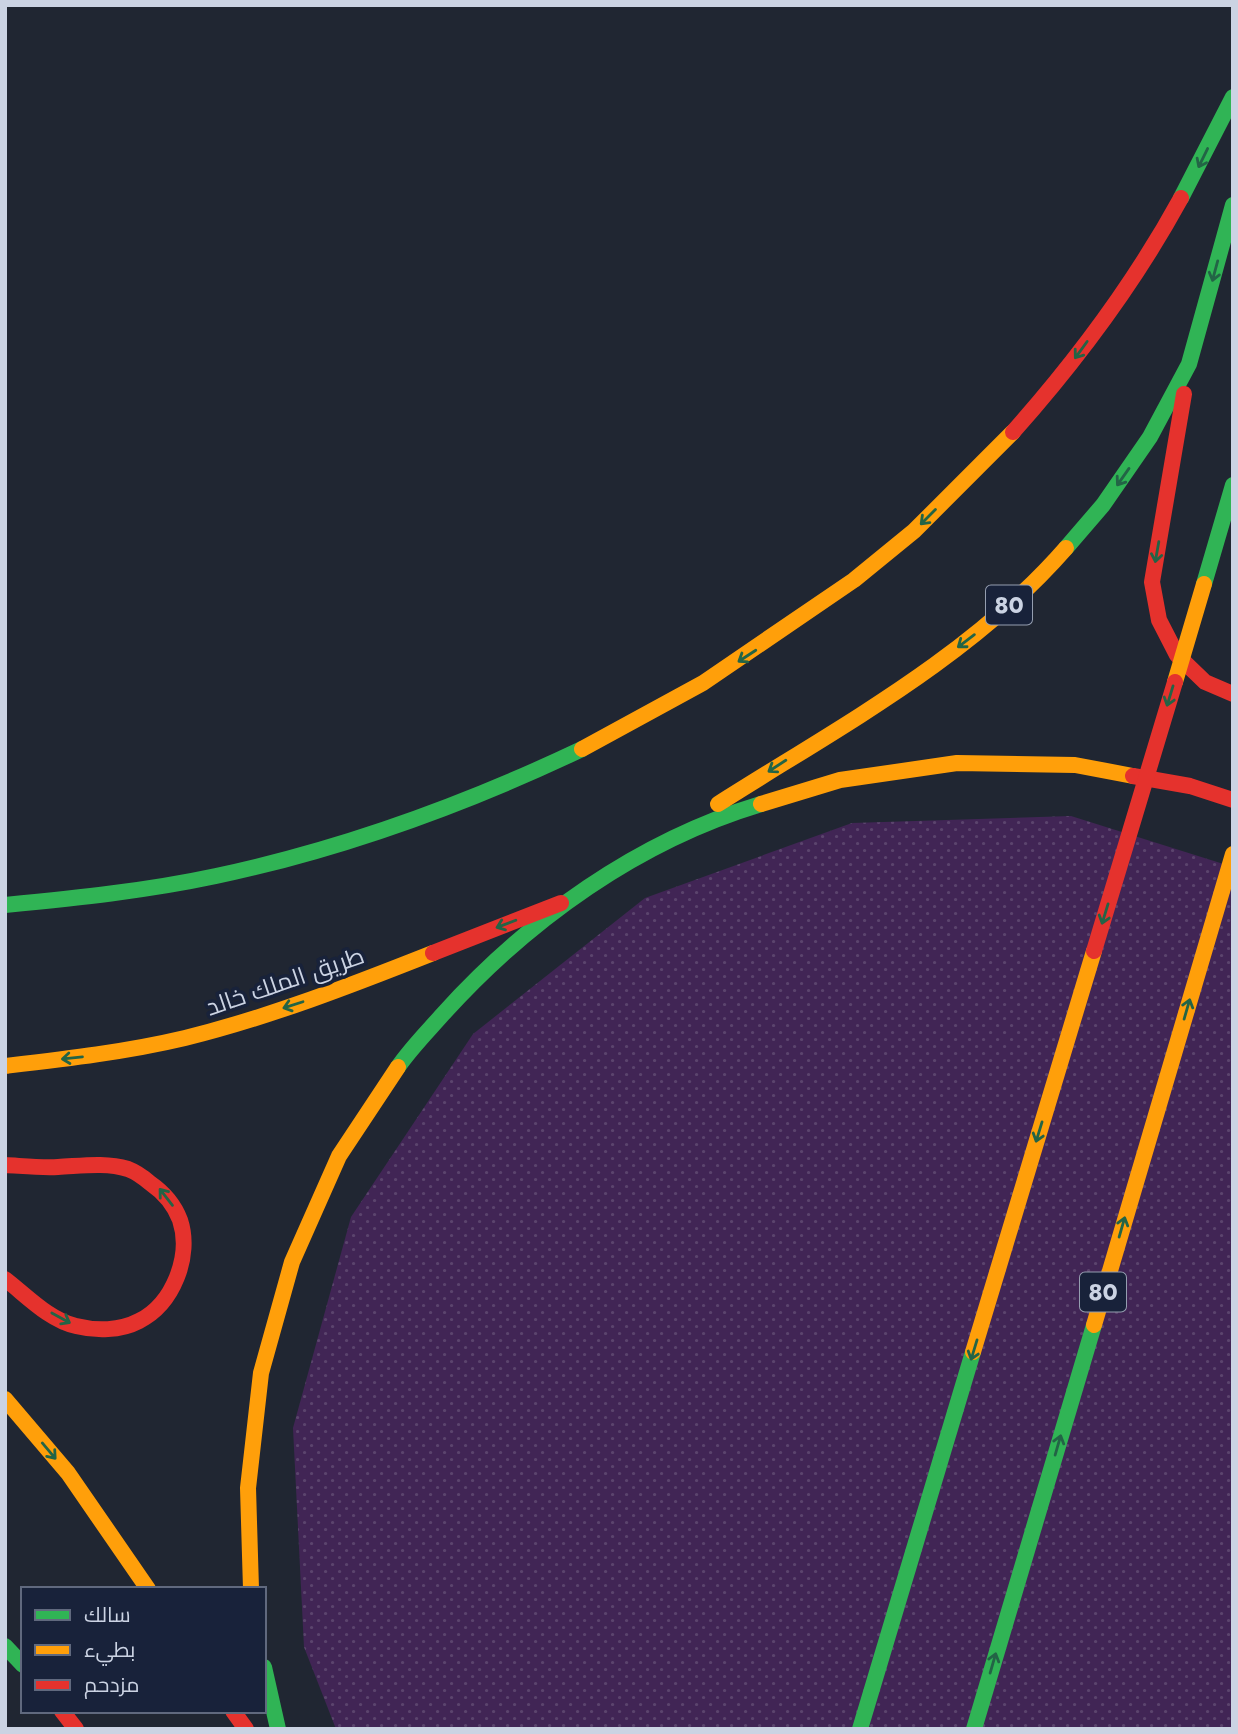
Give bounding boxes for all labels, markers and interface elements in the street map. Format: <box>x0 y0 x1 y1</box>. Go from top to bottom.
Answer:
one-way arrow <box>1195 147 1209 168</box>
one-way arrow <box>1208 259 1221 282</box>
one-way arrow <box>1074 340 1089 359</box>
one-way arrow <box>1116 467 1130 486</box>
one-way arrow <box>919 509 936 526</box>
one-way arrow <box>1150 540 1164 563</box>
road number: 80 <box>986 586 1032 624</box>
one-way arrow <box>957 633 976 648</box>
one-way arrow <box>738 649 758 663</box>
one-way arrow <box>1163 685 1176 707</box>
one-way arrow <box>768 759 787 774</box>
one-way arrow <box>1097 903 1110 925</box>
one-way arrow <box>495 919 517 931</box>
street label: طريق الملك خالد <box>201 938 369 1024</box>
one-way arrow <box>1182 998 1195 1020</box>
one-way arrow <box>282 999 304 1012</box>
one-way arrow <box>62 1052 84 1065</box>
one-way arrow <box>1032 1120 1045 1142</box>
one-way arrow <box>159 1188 174 1207</box>
one-way arrow <box>1117 1216 1130 1238</box>
road number: 80 <box>1080 1273 1126 1312</box>
one-way arrow <box>51 1311 71 1325</box>
one-way arrow <box>966 1338 979 1360</box>
one-way arrow <box>1052 1434 1065 1456</box>
one-way arrow <box>41 1442 57 1460</box>
legend <box>21 1587 266 1713</box>
text: سالك <box>84 1600 131 1630</box>
text: بطيء <box>84 1635 135 1666</box>
one-way arrow <box>988 1653 1001 1675</box>
text: مزدحم <box>84 1670 139 1700</box>

